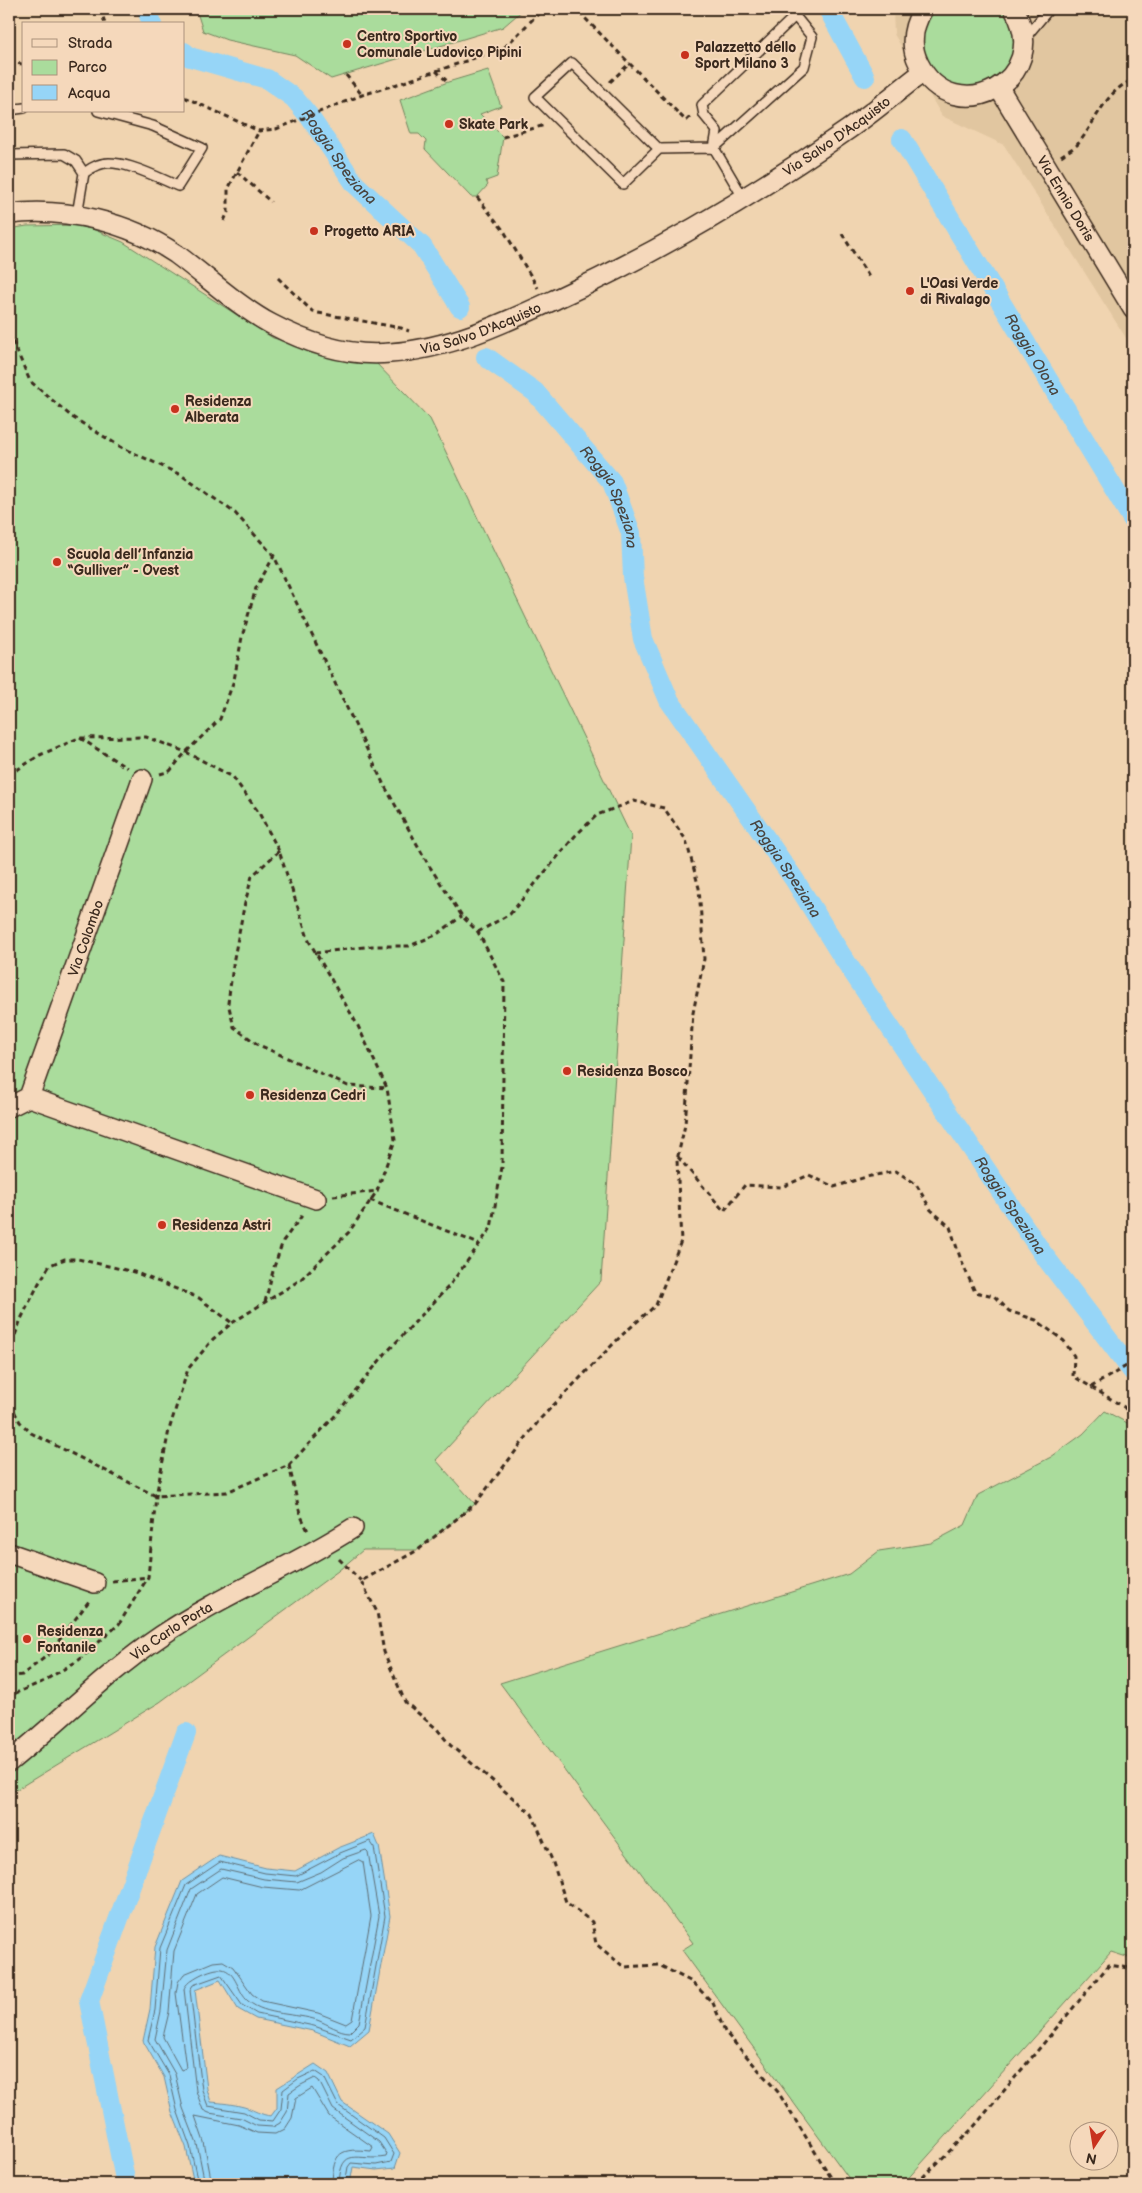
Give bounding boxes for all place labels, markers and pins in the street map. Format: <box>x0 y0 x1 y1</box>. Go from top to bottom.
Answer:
place label: Centro Sportivo Comunale Ludovico Pipini <box>357 28 522 61</box>
marker: Centro Sportivo Comunale Ludovico Pipini <box>341 38 353 50</box>
place label: Palazzetto dello Sport Milano 3 <box>695 39 796 72</box>
marker: Palazzetto dello Sport Milano 3 <box>679 49 691 61</box>
place label: Skate Park <box>459 116 529 133</box>
marker: Skate Park <box>443 118 455 130</box>
place label: Progetto ARIA <box>324 223 415 240</box>
marker: Progetto ARIA <box>308 225 320 237</box>
place label: L'Oasi Verde di Rivalago <box>920 275 998 308</box>
marker: L'Oasi Verde di Rivalago <box>904 285 916 297</box>
place label: Residenza Alberata <box>184 393 252 426</box>
marker: Residenza Alberata <box>169 403 181 415</box>
place label: Scuola dell’Infanzia “Gulliver” - Ovest <box>67 546 193 579</box>
marker: Scuola dell’Infanzia “Gulliver” - Ovest <box>51 556 63 568</box>
place label: Residenza Bosco <box>577 1063 688 1080</box>
marker: Residenza Bosco <box>561 1065 573 1077</box>
place label: Residenza Cedri <box>260 1087 366 1104</box>
marker: Residenza Cedri <box>244 1089 256 1101</box>
place label: Residenza Astri <box>172 1217 271 1234</box>
marker: Residenza Astri <box>156 1219 168 1231</box>
place label: Residenza Fontanile <box>37 1623 104 1656</box>
marker: Residenza Fontanile <box>21 1633 33 1645</box>

